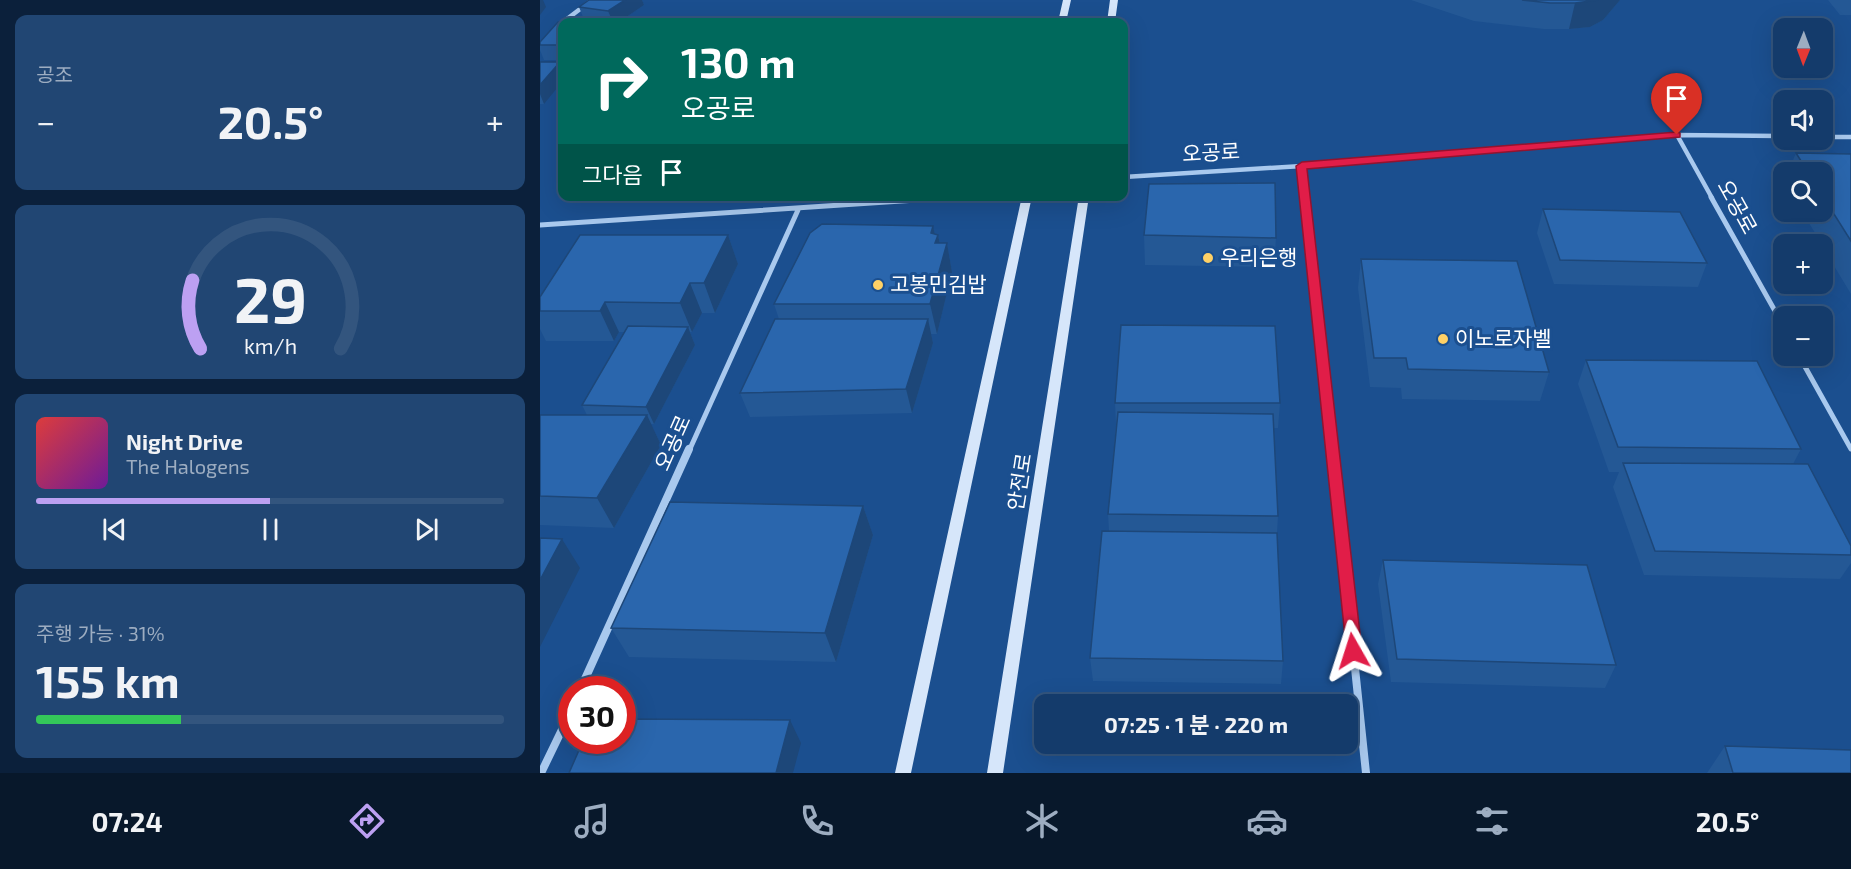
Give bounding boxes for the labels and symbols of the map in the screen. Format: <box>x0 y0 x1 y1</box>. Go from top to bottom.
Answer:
north arrow <box>1773 18 1833 78</box>
pin <box>1651 73 1702 135</box>
street label: 오공로 <box>1181 138 1241 166</box>
street label: 오공로 <box>1713 175 1763 238</box>
place label: 우리은행 <box>1220 244 1297 269</box>
marker: 우리은행 <box>1201 251 1215 265</box>
place label: 고봉민김밥 <box>890 271 987 296</box>
marker: 고봉민김밥 <box>871 278 885 292</box>
place label: 이노로자벨 <box>1455 325 1552 350</box>
marker: 이노로자벨 <box>1436 332 1450 346</box>
street label: 오공로 <box>648 411 695 474</box>
street label: 안전로 <box>1002 451 1035 512</box>
position arrow <box>1321 619 1385 683</box>
speed limit sign: 30 <box>558 676 636 754</box>

